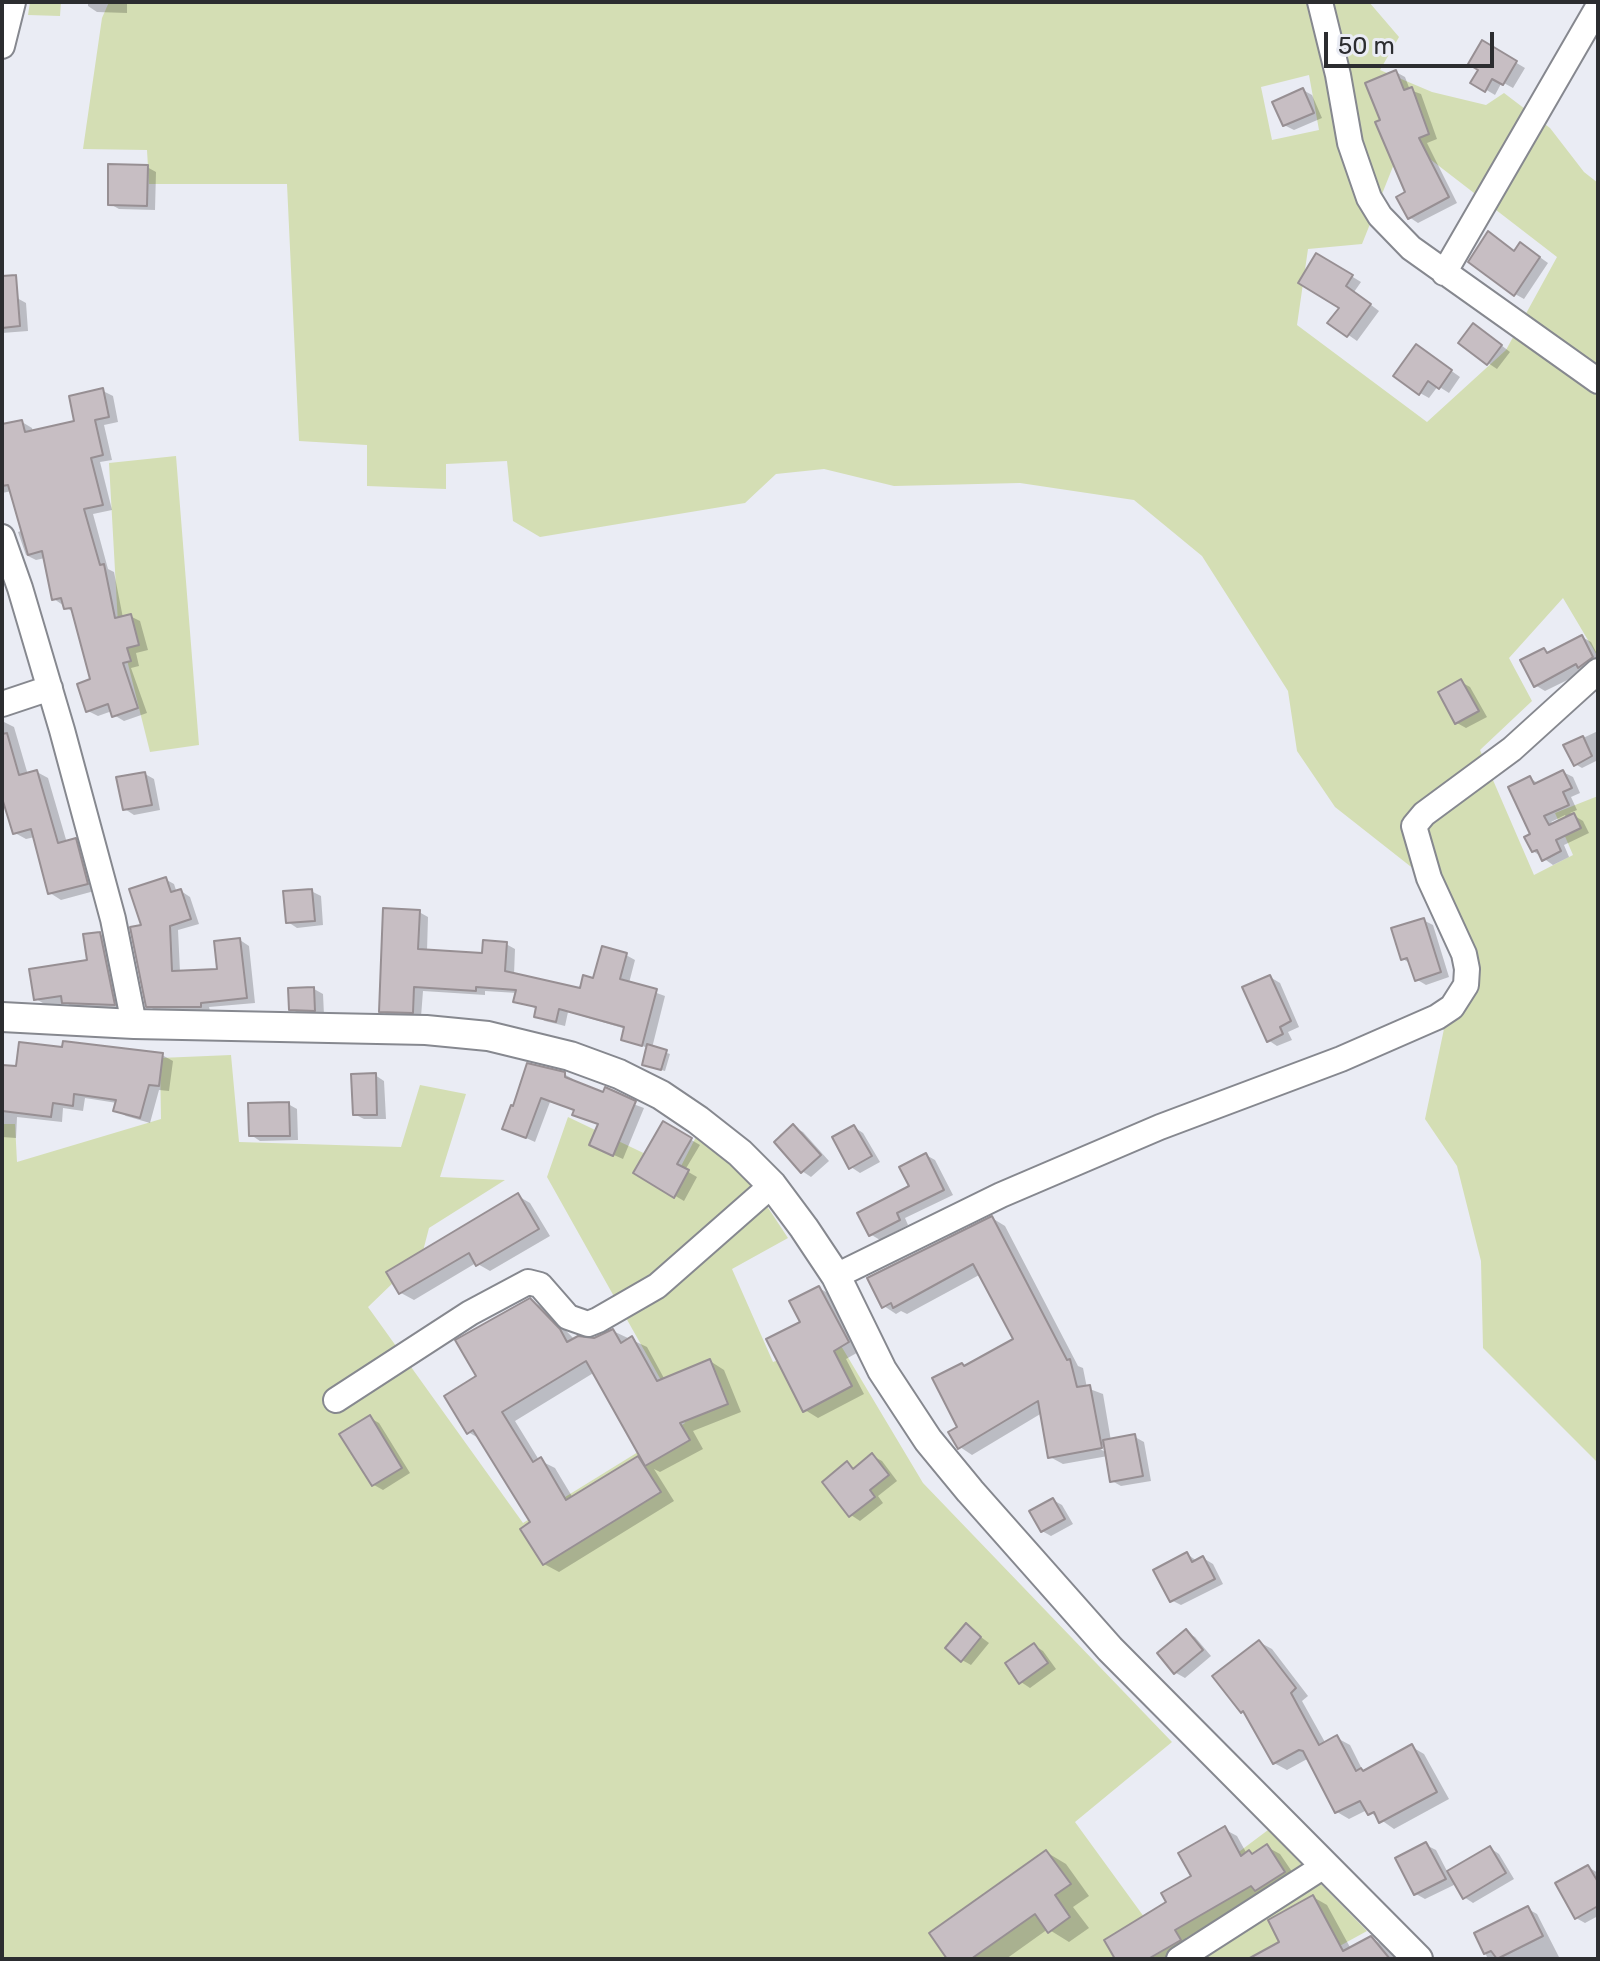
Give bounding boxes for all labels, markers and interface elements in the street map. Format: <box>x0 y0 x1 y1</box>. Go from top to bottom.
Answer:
scale bar <box>1328 16 1498 66</box>
text: 50 m <box>1338 32 1395 60</box>

